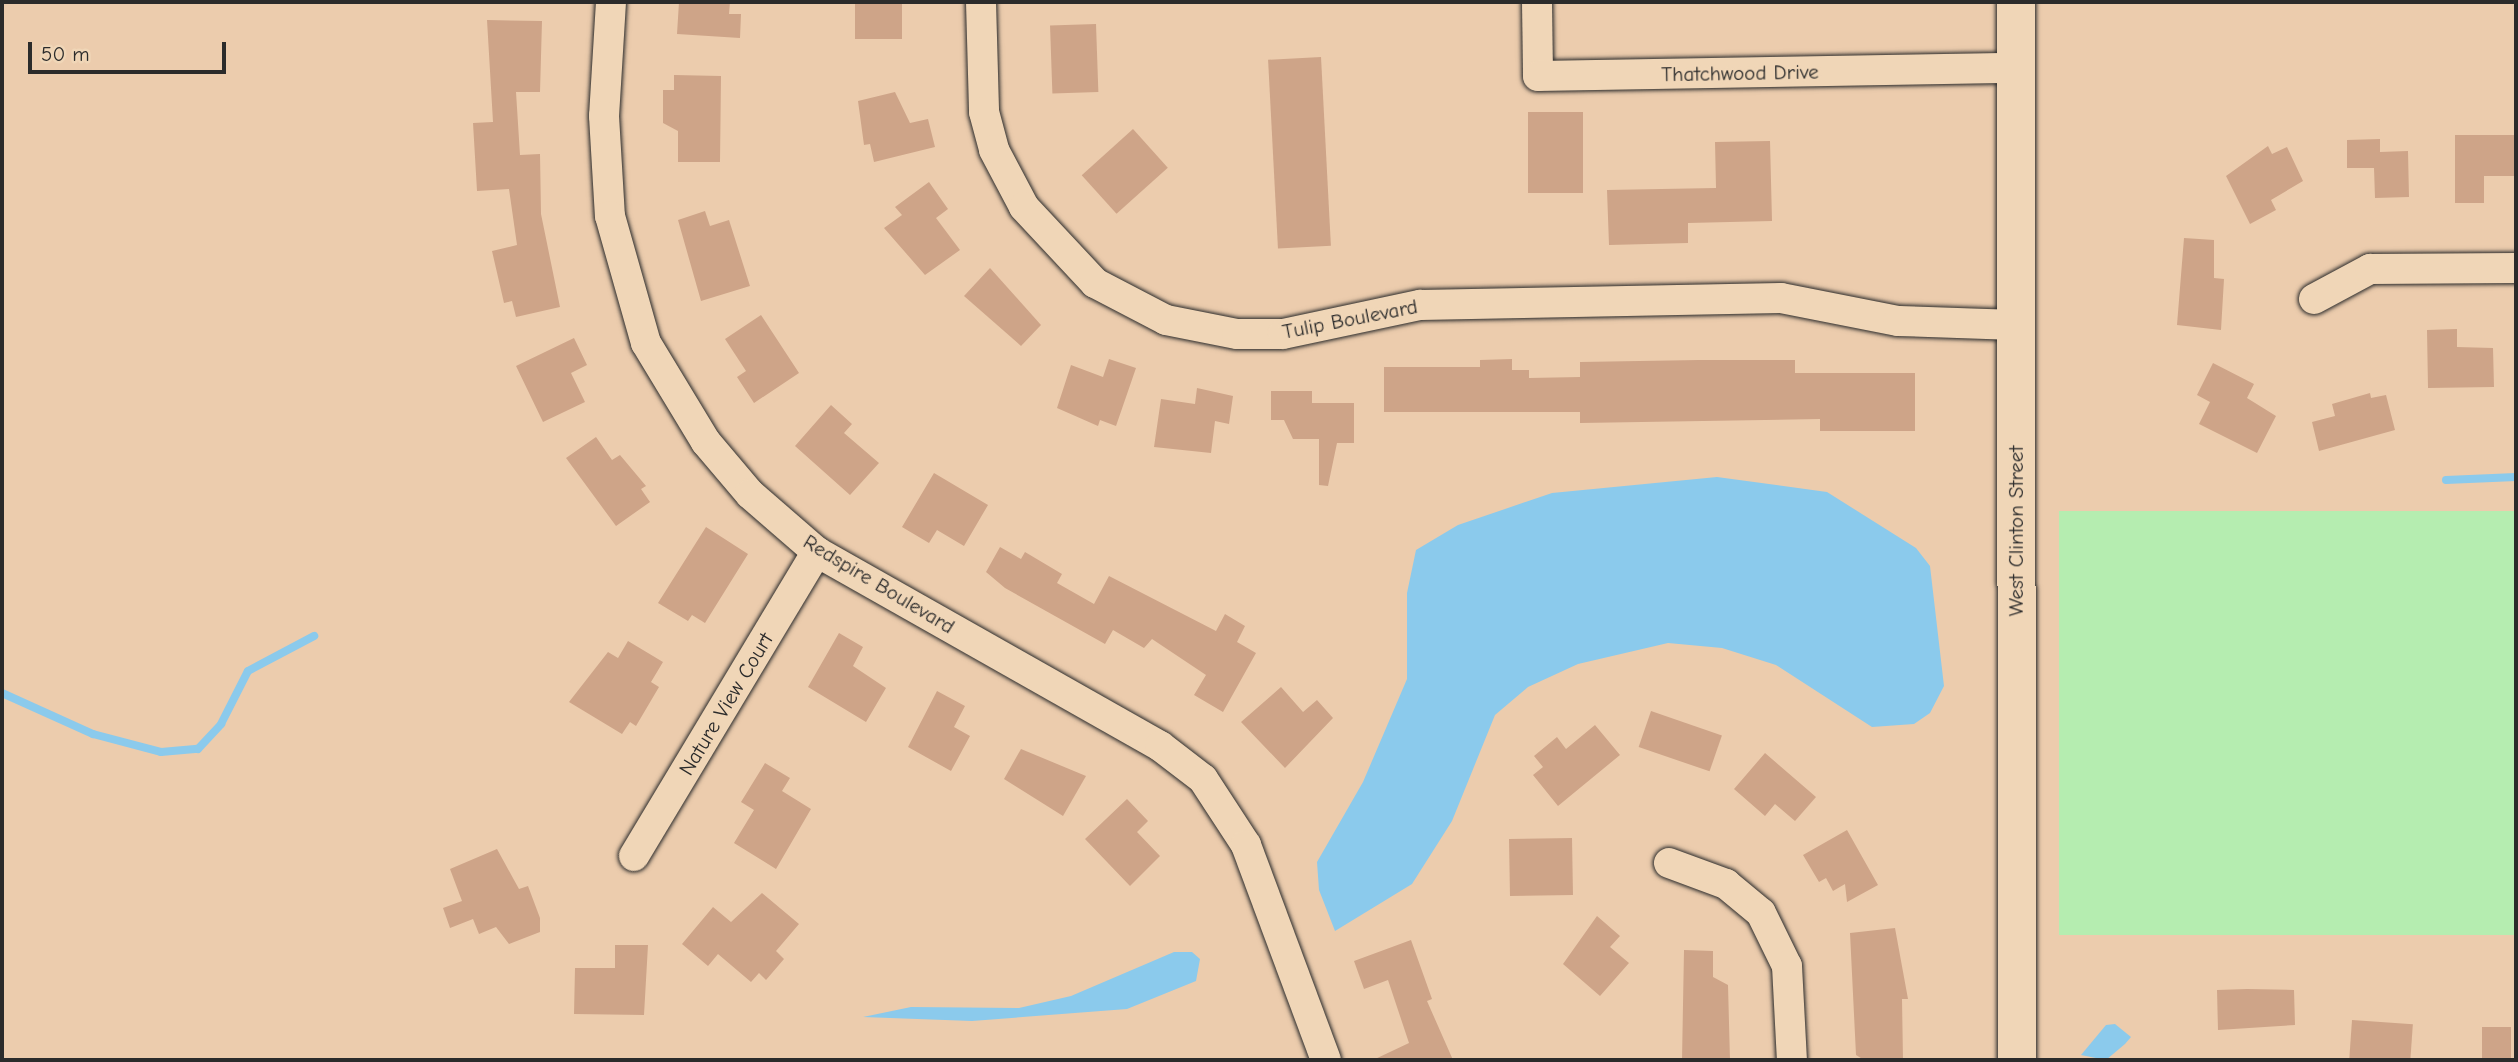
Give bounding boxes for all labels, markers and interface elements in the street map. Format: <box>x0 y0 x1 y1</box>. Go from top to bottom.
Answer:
scale bar <box>32 28 229 72</box>
text: 50 m <box>41 42 90 66</box>
street label: Thatchwood Drive <box>1661 59 1819 87</box>
street label: Tulip Boulevard <box>1280 294 1420 344</box>
street label: West Clinton Street <box>2003 446 2029 616</box>
street label: Redspire Boulevard <box>799 529 959 639</box>
street label: Nature View Court <box>673 628 779 780</box>

